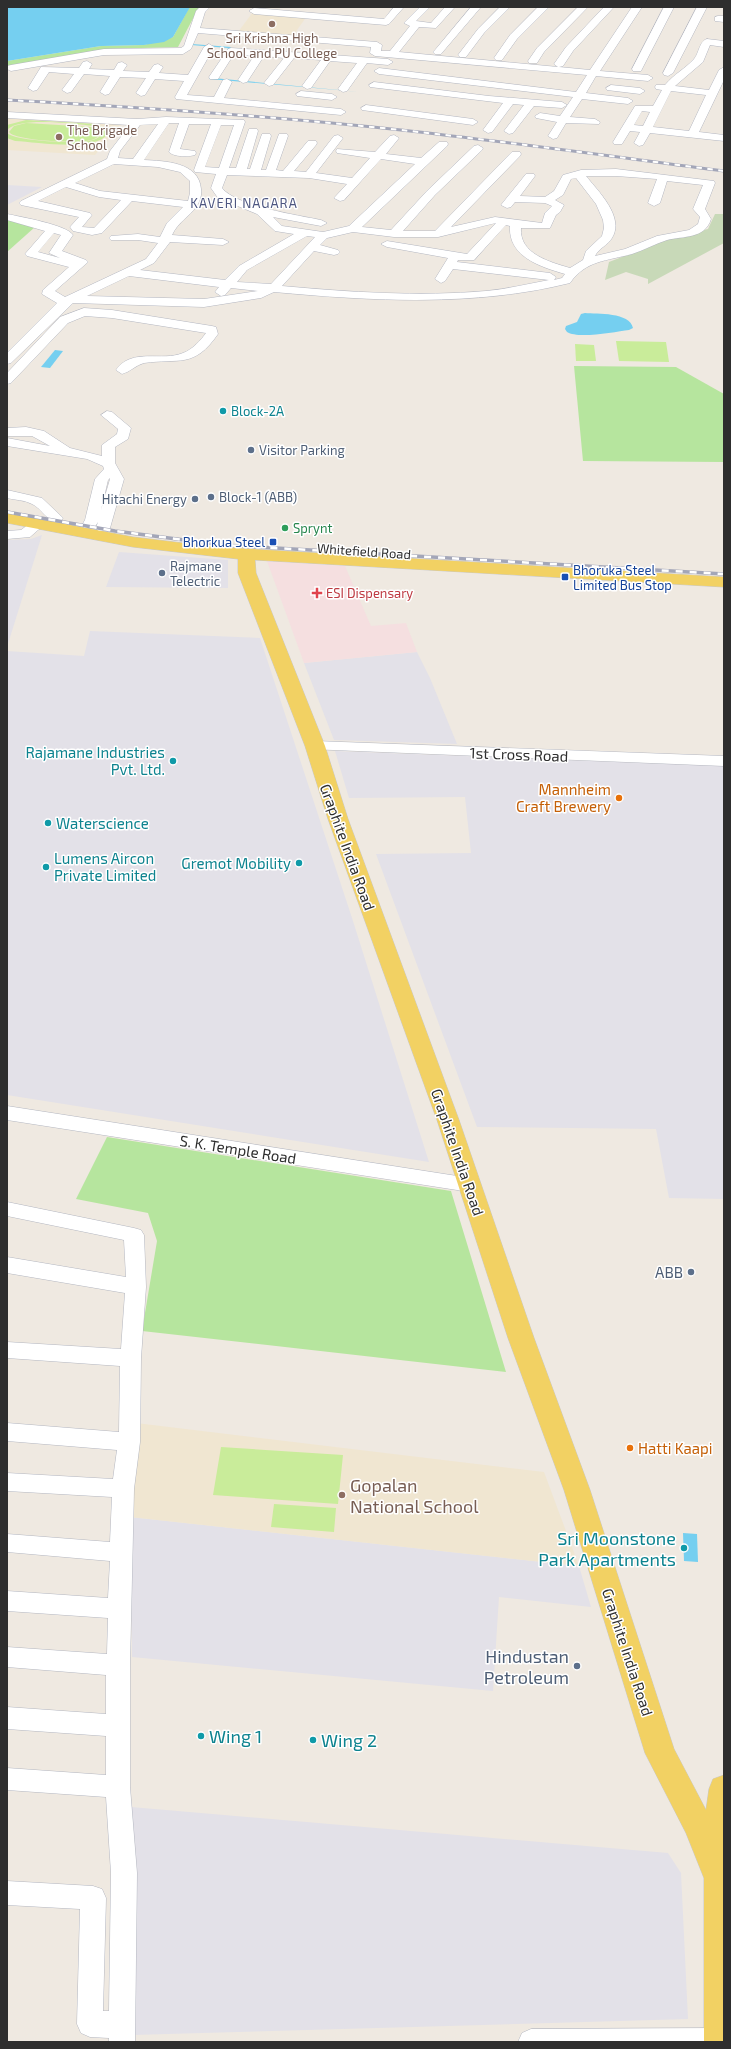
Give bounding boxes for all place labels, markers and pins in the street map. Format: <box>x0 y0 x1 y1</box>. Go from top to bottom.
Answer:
marker: Sri Krishna High School and PU College <box>267 19 277 29</box>
place label: Sri Krishna High School and PU College <box>207 30 337 61</box>
place label: The Brigade School <box>67 122 137 153</box>
marker: The Brigade School <box>54 132 64 142</box>
place label: Block-2A <box>231 403 284 419</box>
marker: Block-2A <box>218 406 228 416</box>
place label: Visitor Parking <box>259 442 345 458</box>
marker: Visitor Parking <box>246 445 256 455</box>
place label: Block-1 (ABB) <box>219 489 297 505</box>
place label: Hitachi Energy <box>102 491 187 507</box>
marker: Block-1 (ABB) <box>206 492 216 502</box>
marker: Hitachi Energy <box>190 494 200 504</box>
place label: Sprynt <box>293 520 332 536</box>
marker: Sprynt <box>280 523 290 533</box>
place label: Bhorkua Steel <box>183 534 265 550</box>
marker: Bhorkua Steel <box>268 537 278 547</box>
place label: Rajmane Telectric <box>170 558 221 589</box>
place label: Bhoruka Steel Limited Bus Stop <box>573 562 672 593</box>
marker: Rajmane Telectric <box>157 568 167 578</box>
marker: Bhoruka Steel Limited Bus Stop <box>560 572 570 582</box>
place label: ESI Dispensary <box>326 585 413 601</box>
marker: ESI Dispensary <box>311 587 323 599</box>
place label: Rajamane Industries Pvt. Ltd. <box>25 743 165 778</box>
marker: Rajamane Industries Pvt. Ltd. <box>168 756 178 766</box>
place label: Mannheim Craft Brewery <box>516 780 611 815</box>
marker: Mannheim Craft Brewery <box>614 793 624 803</box>
place label: Waterscience <box>56 814 149 832</box>
marker: Waterscience <box>43 818 53 828</box>
place label: Lumens Aircon Private Limited <box>54 849 156 884</box>
place label: Gremot Mobility <box>181 854 291 872</box>
marker: Gremot Mobility <box>294 858 304 868</box>
marker: Lumens Aircon Private Limited <box>41 862 51 872</box>
place label: ABB <box>655 1263 683 1281</box>
marker: ABB <box>686 1267 696 1277</box>
place label: Hatti Kaapi <box>638 1439 713 1457</box>
marker: Hatti Kaapi <box>625 1443 635 1453</box>
place label: Gopalan National School <box>350 1474 479 1517</box>
marker: Gopalan National School <box>337 1490 347 1500</box>
place label: Sri Moonstone Park Apartments <box>538 1527 676 1570</box>
marker: Sri Moonstone Park Apartments <box>679 1543 689 1553</box>
place label: Hindustan Petroleum <box>484 1645 569 1688</box>
marker: Hindustan Petroleum <box>572 1661 582 1671</box>
place label: Wing 1 <box>209 1725 262 1747</box>
place label: Wing 2 <box>321 1729 377 1751</box>
marker: Wing 1 <box>196 1731 206 1741</box>
marker: Wing 2 <box>308 1735 318 1745</box>

